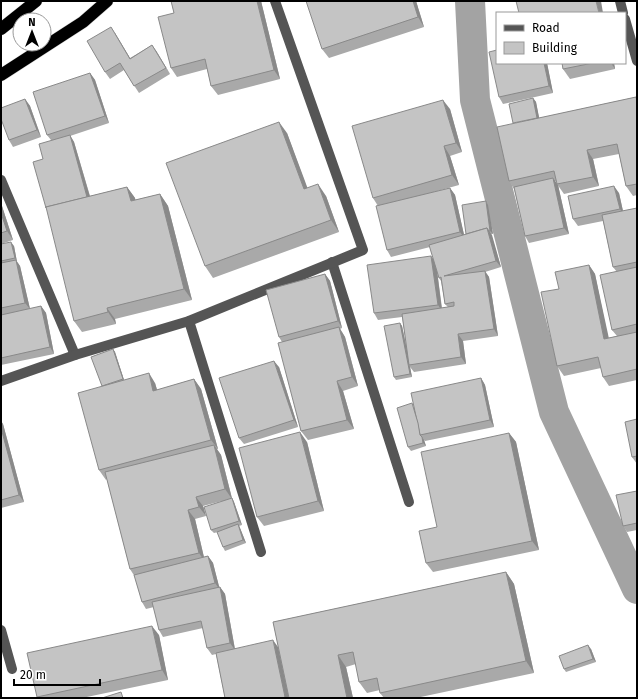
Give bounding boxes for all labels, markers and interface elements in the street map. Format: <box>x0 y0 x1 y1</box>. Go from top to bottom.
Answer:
north arrow <box>12 12 52 52</box>
legend <box>496 12 626 64</box>
text: N <box>28 16 36 29</box>
text: Road <box>532 21 560 35</box>
text: Building <box>532 41 578 55</box>
scale bar <box>14 661 100 687</box>
text: 20 m <box>20 668 46 682</box>

